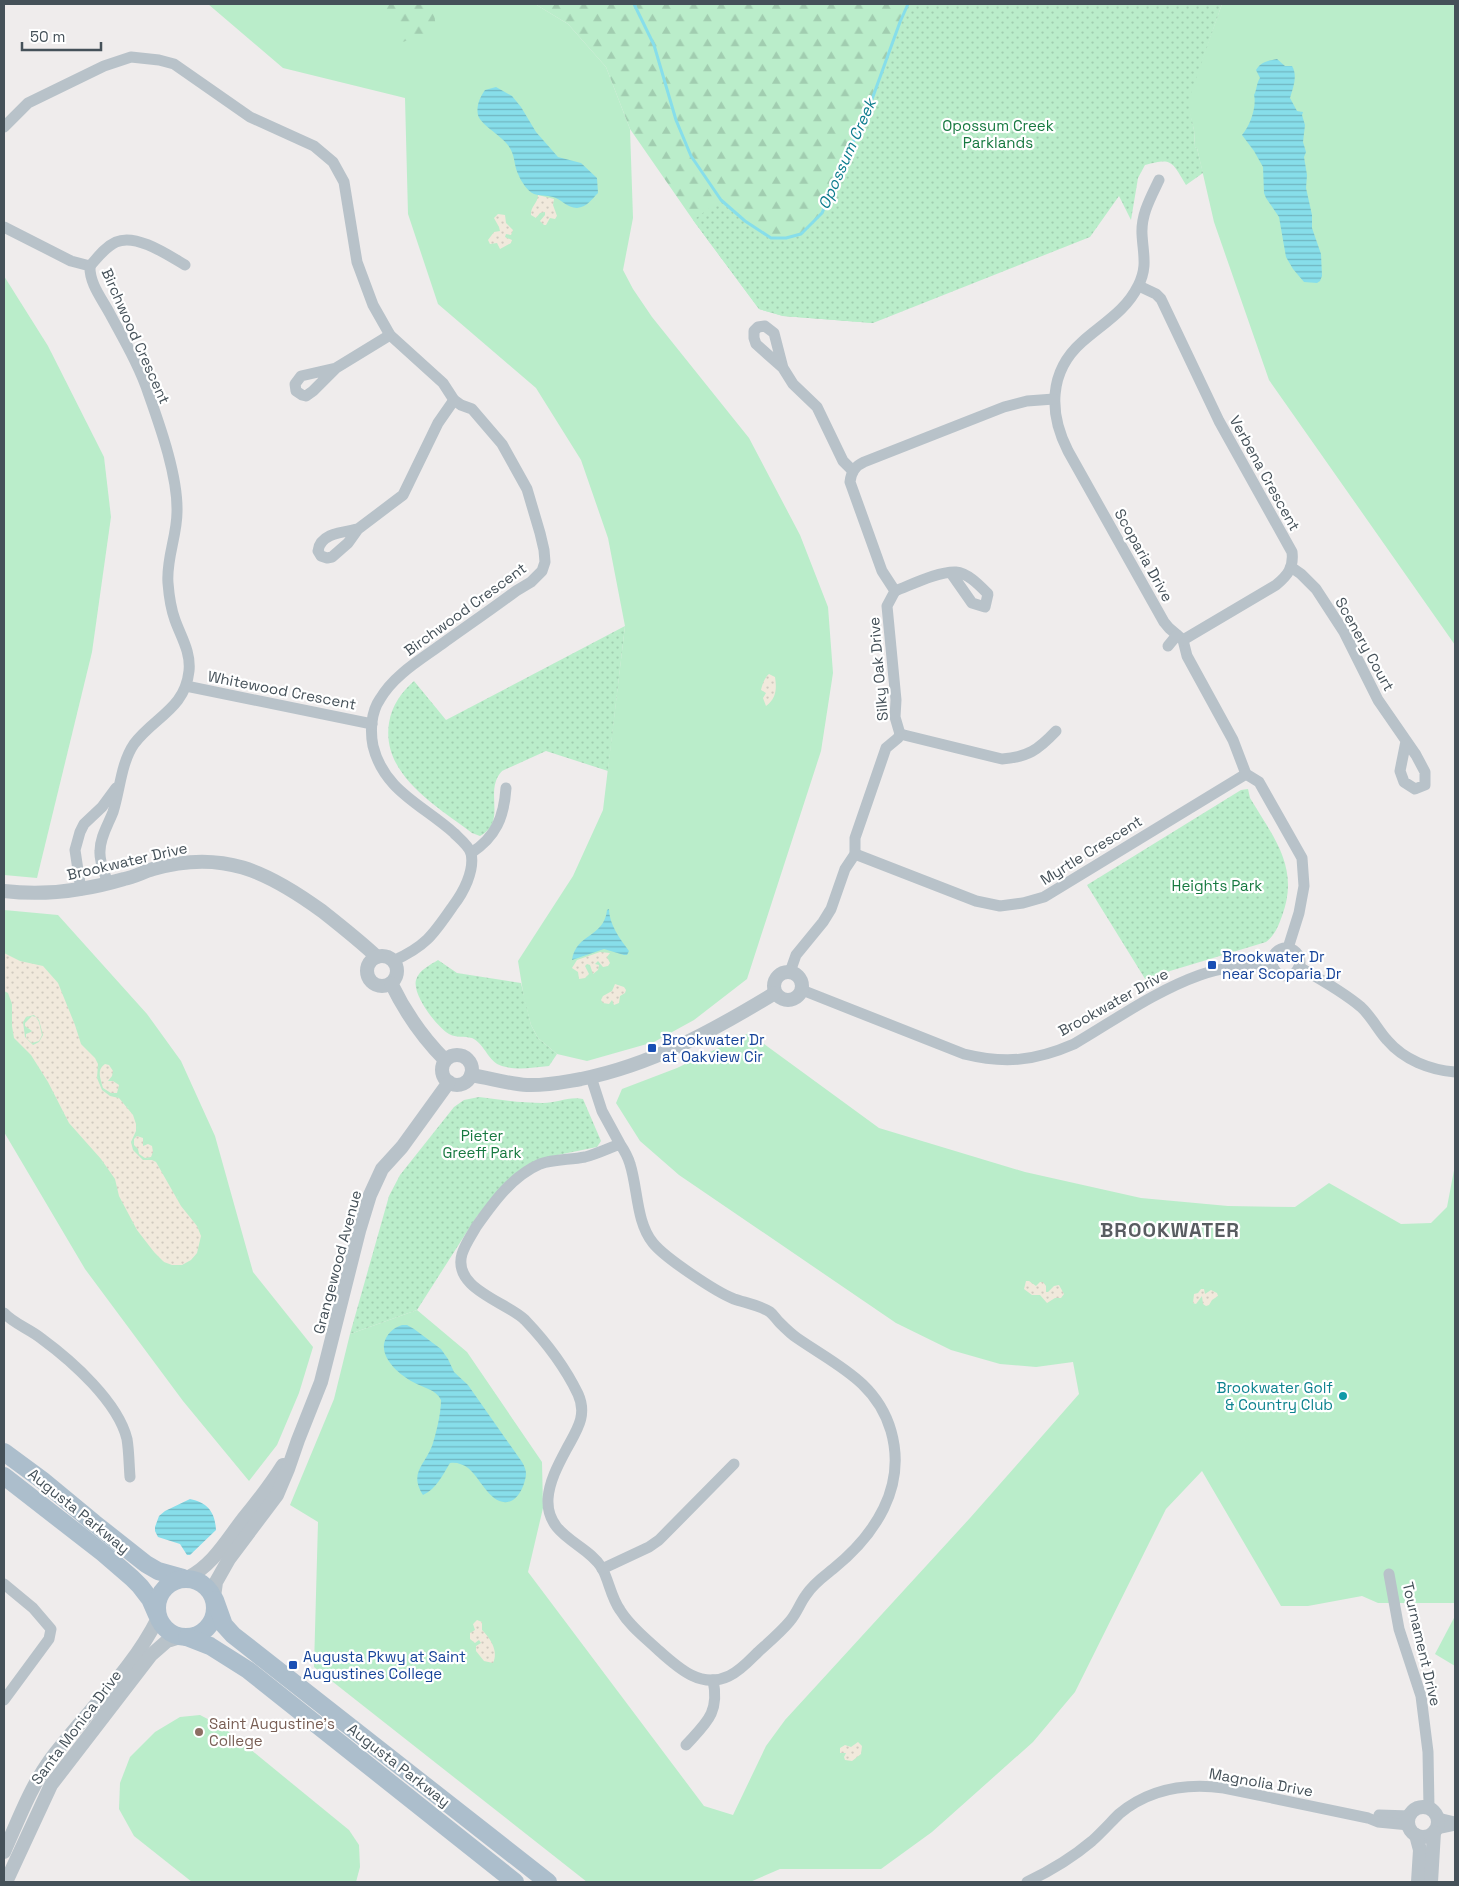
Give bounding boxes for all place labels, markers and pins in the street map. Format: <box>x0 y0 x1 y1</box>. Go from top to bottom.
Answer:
place label: Brookwater Dr near Scoparia Dr <box>1222 947 1342 983</box>
marker: Brookwater Dr near Scoparia Dr <box>1206 959 1218 971</box>
place label: Brookwater Dr at Oakview Cir <box>662 1030 765 1066</box>
marker: Brookwater Dr at Oakview Cir <box>646 1042 658 1054</box>
place label: Brookwater Golf & Country Club <box>1217 1378 1333 1414</box>
marker: Brookwater Golf & Country Club <box>1337 1390 1349 1402</box>
place label: Augusta Pkwy at Saint Augustines College <box>303 1647 466 1683</box>
marker: Augusta Pkwy at Saint Augustines College <box>287 1659 299 1671</box>
place label: Saint Augustine's College <box>209 1714 335 1750</box>
marker: Saint Augustine's College <box>193 1726 205 1738</box>

